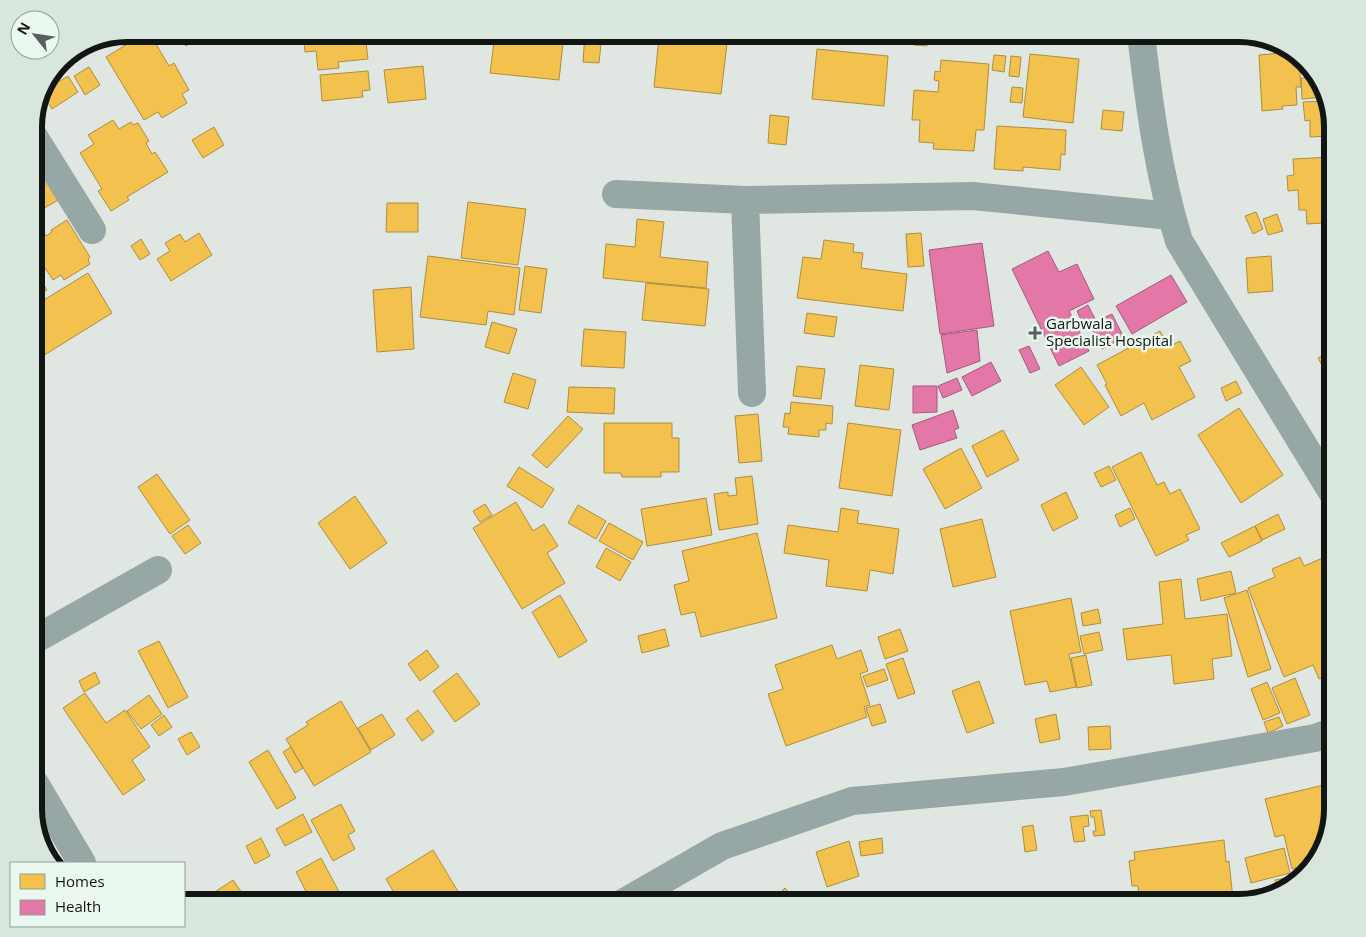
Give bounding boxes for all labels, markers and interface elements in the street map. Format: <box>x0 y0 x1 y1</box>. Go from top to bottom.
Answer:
north arrow <box>10 10 60 60</box>
text: N <box>12 19 34 38</box>
place label: Garbwala Specialist Hospital <box>1046 313 1173 350</box>
marker: Garbwala Specialist Hospital <box>1028 326 1042 340</box>
legend <box>10 862 185 927</box>
text: Homes <box>55 871 105 891</box>
text: Health <box>55 896 101 916</box>

